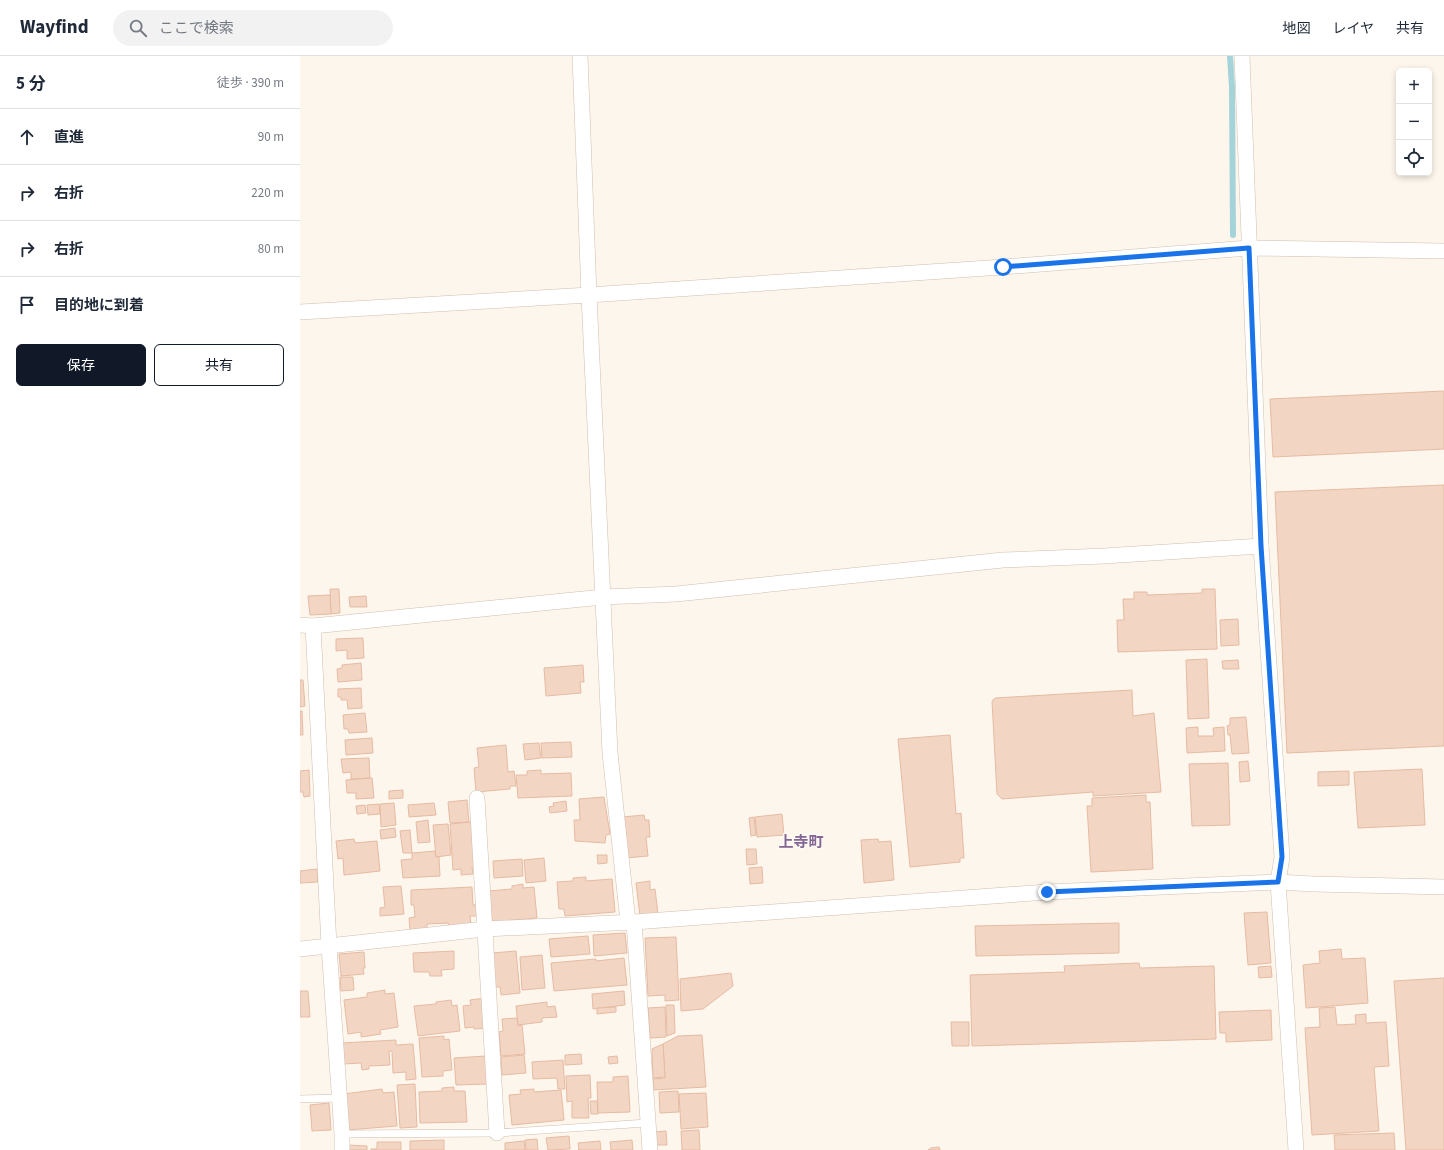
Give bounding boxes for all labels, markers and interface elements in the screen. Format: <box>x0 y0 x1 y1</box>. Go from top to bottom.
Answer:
search box <box>113 10 393 46</box>
text: Wayfind <box>20 14 89 41</box>
icon: search <box>127 17 149 39</box>
text: ここで検索 <box>159 18 234 39</box>
text: 地図 <box>1282 19 1310 39</box>
text: レイヤ <box>1332 19 1374 39</box>
text: 共有 <box>1396 19 1424 39</box>
map controls <box>1396 68 1432 176</box>
button: + <box>1396 68 1432 104</box>
text: 5 分 <box>16 72 45 96</box>
text: 徒歩 · 390 m <box>217 74 284 92</box>
button: − <box>1396 104 1432 140</box>
icon: ahead <box>16 126 38 148</box>
text: 直進 <box>54 127 84 148</box>
text: 90 m <box>258 128 284 146</box>
button: locate <box>1396 140 1432 176</box>
icon: right <box>16 182 38 204</box>
text: 右折 <box>54 183 84 204</box>
text: 220 m <box>251 184 284 202</box>
icon: right <box>16 238 38 260</box>
text: 右折 <box>54 239 84 260</box>
text: 80 m <box>258 240 284 258</box>
route start <box>994 258 1012 276</box>
icon: arrive <box>16 294 38 316</box>
text: 目的地に到着 <box>54 295 144 316</box>
button: 保存 <box>16 344 146 386</box>
button: 共有 <box>154 344 284 386</box>
district label: 上寺町 <box>778 832 824 853</box>
route end <box>1038 883 1056 901</box>

